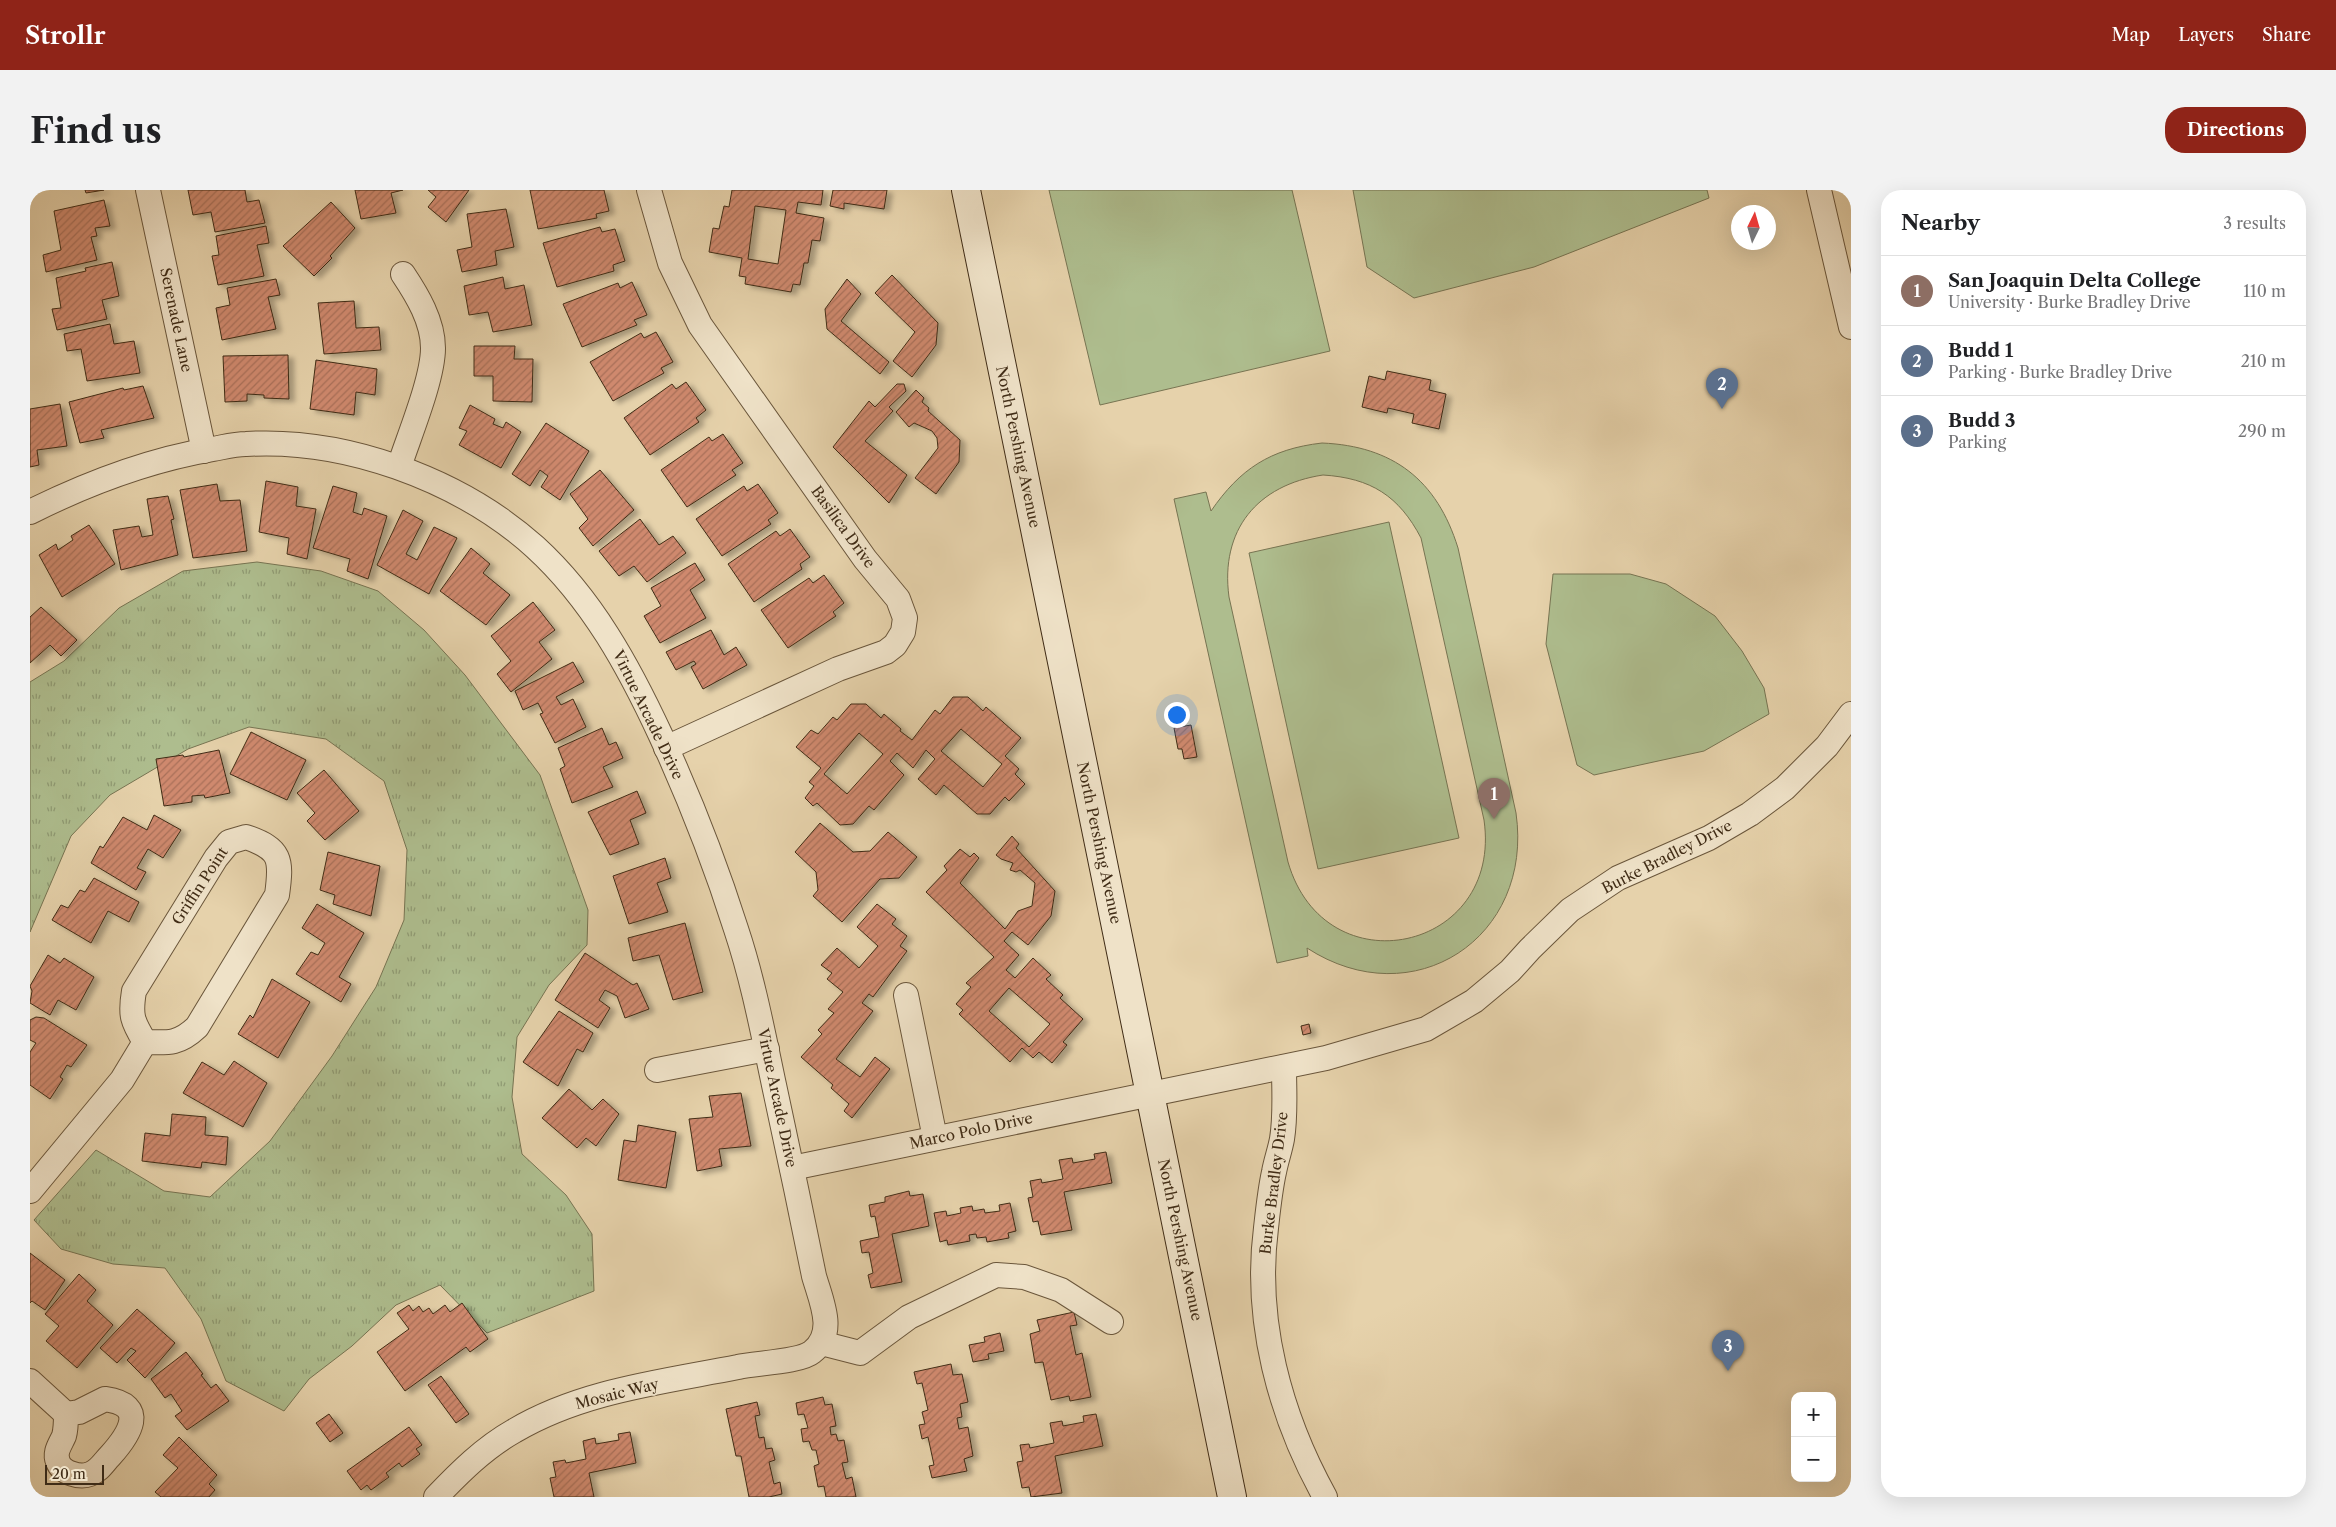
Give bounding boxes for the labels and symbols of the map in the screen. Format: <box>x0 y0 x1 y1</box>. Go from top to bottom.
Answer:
north arrow <box>1731 205 1776 250</box>
street label: Serenade Lane <box>156 266 197 374</box>
street label: North Pershing Avenue <box>992 364 1045 530</box>
pin: 2 <box>1706 368 1738 409</box>
street label: Basilica Drive <box>807 482 880 572</box>
street label: Virtue Arcade Drive <box>608 646 688 783</box>
your location <box>1164 702 1190 728</box>
street label: North Pershing Avenue <box>1073 760 1126 926</box>
pin: 1 <box>1478 778 1510 819</box>
street label: Burke Bradley Drive <box>1598 815 1735 898</box>
street label: Griffin Point <box>167 843 232 928</box>
street label: Virtue Arcade Drive <box>753 1026 801 1169</box>
street label: Marco Polo Drive <box>908 1108 1034 1153</box>
street label: Burke Bradley Drive <box>1255 1110 1292 1255</box>
street label: North Pershing Avenue <box>1154 1157 1207 1323</box>
pin: 3 <box>1712 1330 1744 1371</box>
street label: Mosaic Way <box>573 1374 661 1413</box>
scale bar <box>45 1462 104 1485</box>

